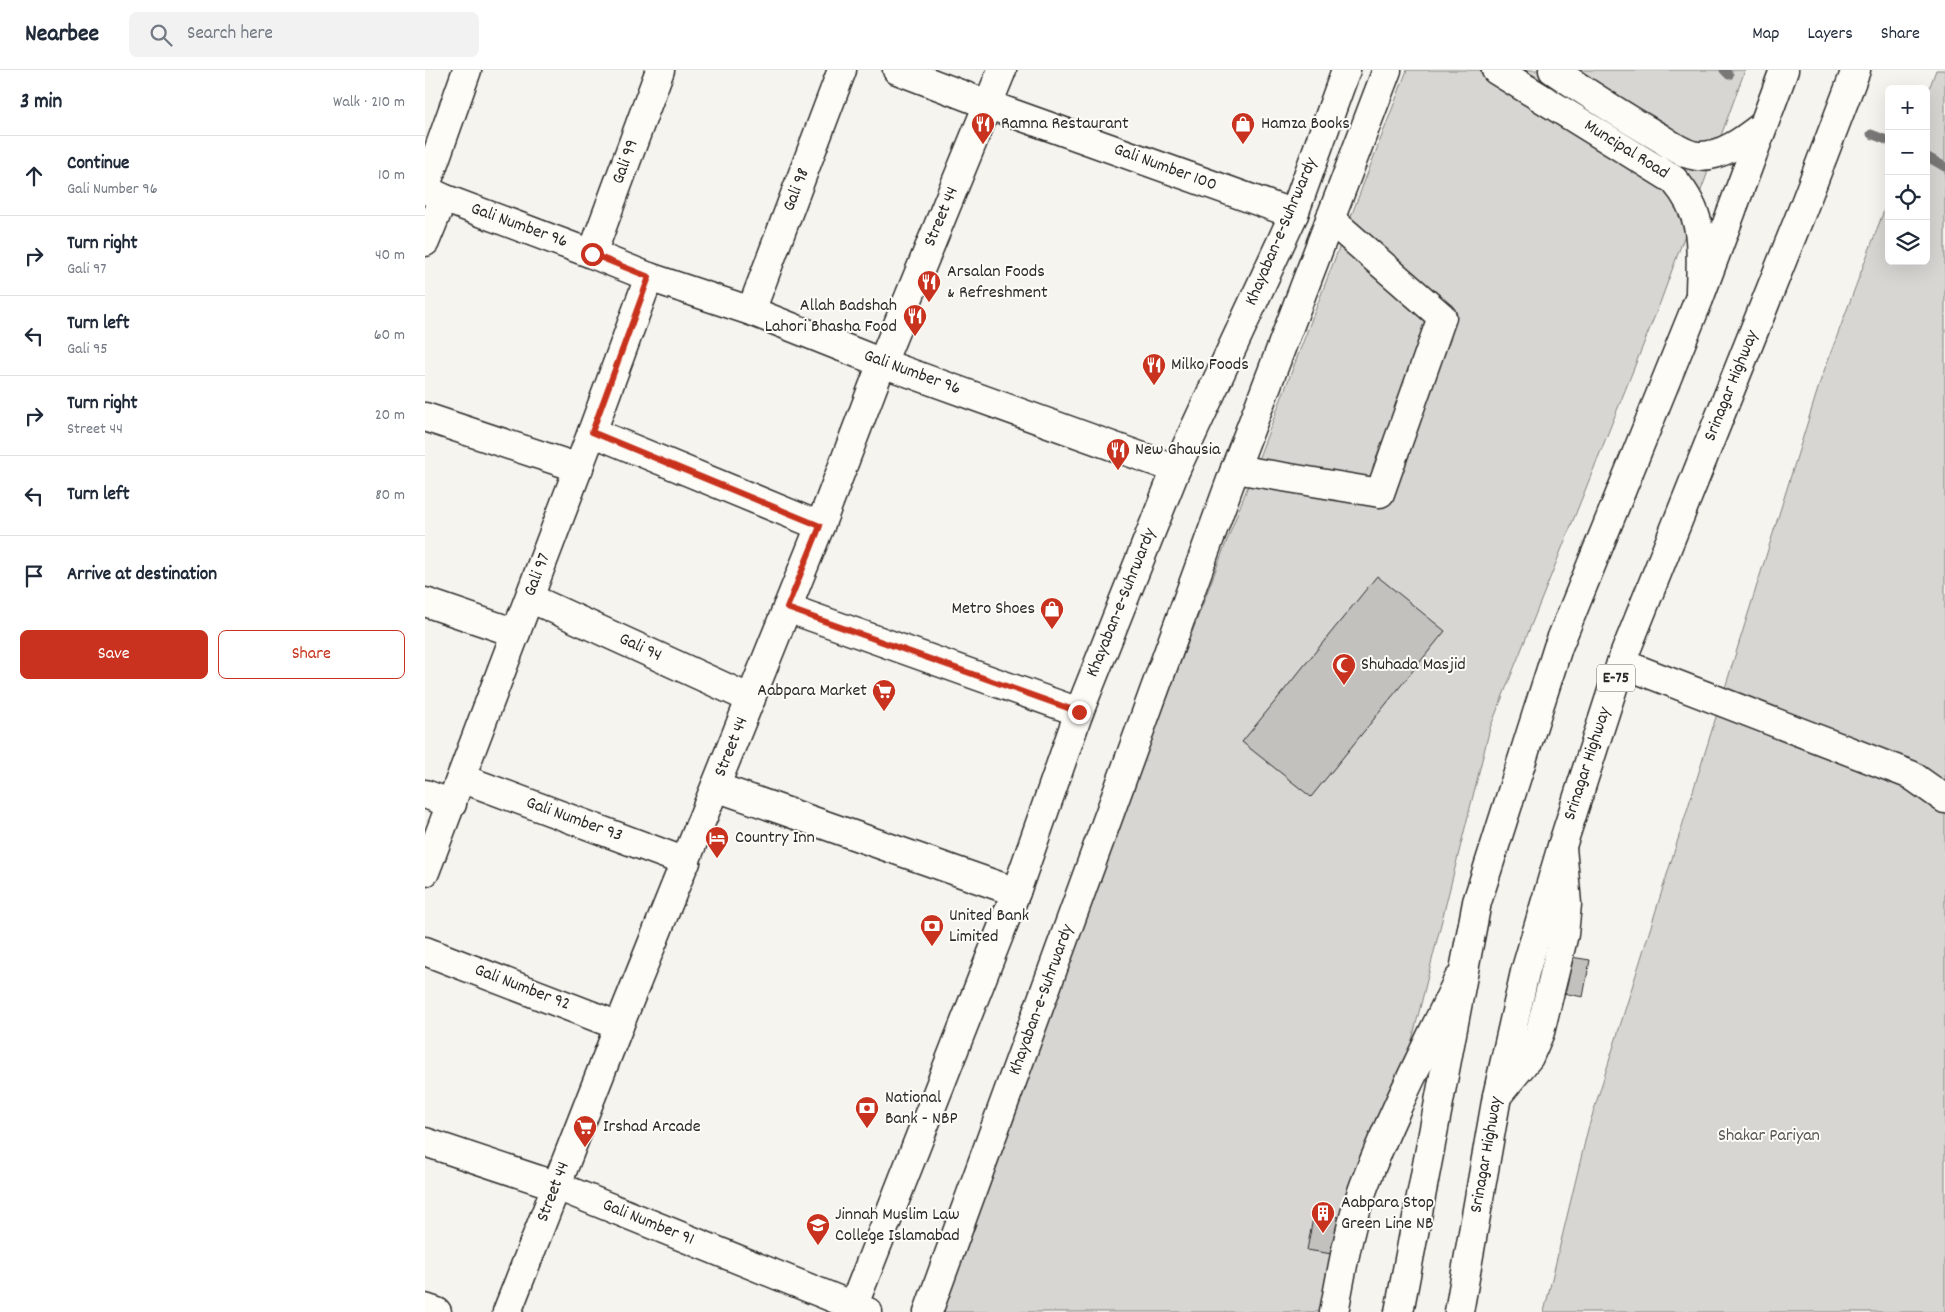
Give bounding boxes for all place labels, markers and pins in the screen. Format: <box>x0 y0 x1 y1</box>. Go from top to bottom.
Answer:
restaurant icon: Ramna Restaurant <box>970 111 996 145</box>
shop icon: Hamza Books <box>1230 111 1256 145</box>
place label: Ramna Restaurant <box>1001 112 1129 137</box>
place label: Hamza Books <box>1261 112 1350 137</box>
place label: Arsalan Foods & Refreshment <box>947 260 1048 306</box>
restaurant icon: Arsalan Foods & Refreshment <box>916 269 942 303</box>
place label: Allah Badshah Lahori Bhasha Food <box>765 294 897 340</box>
restaurant icon: Allah Badshah Lahori Bhasha Food <box>902 303 928 337</box>
restaurant icon: Milko Foods <box>1141 352 1167 386</box>
place label: Milko Foods <box>1171 353 1249 378</box>
restaurant icon: New Ghausia <box>1105 437 1131 471</box>
place label: New Ghausia <box>1135 438 1221 463</box>
shop icon: Metro Shoes <box>1039 596 1065 630</box>
place label: Metro Shoes <box>951 597 1035 622</box>
mosque icon: Shuhada Masjid <box>1331 652 1357 686</box>
place label: Shuhada Masjid <box>1361 653 1466 678</box>
supermarket icon: Aabpara Market <box>871 678 897 712</box>
place label: Aabpara Market <box>757 679 867 704</box>
hotel icon: Country Inn <box>704 825 730 859</box>
place label: Country Inn <box>735 826 815 851</box>
place label: United Bank Limited <box>949 904 1029 950</box>
bank icon: United Bank Limited <box>919 913 945 947</box>
place label: National Bank - NBP <box>885 1086 958 1132</box>
bank icon: National Bank - NBP <box>854 1095 880 1129</box>
supermarket icon: Irshad Arcade <box>572 1114 598 1148</box>
place label: Irshad Arcade <box>603 1115 701 1140</box>
place label: Aabpara Stop Green Line NB <box>1341 1191 1434 1237</box>
building icon: Aabpara Stop Green Line NB <box>1310 1200 1336 1234</box>
place label: Jinnah Muslim Law College Islamabad <box>835 1203 960 1249</box>
school or university icon: Jinnah Muslim Law College Islamabad <box>805 1212 831 1246</box>

